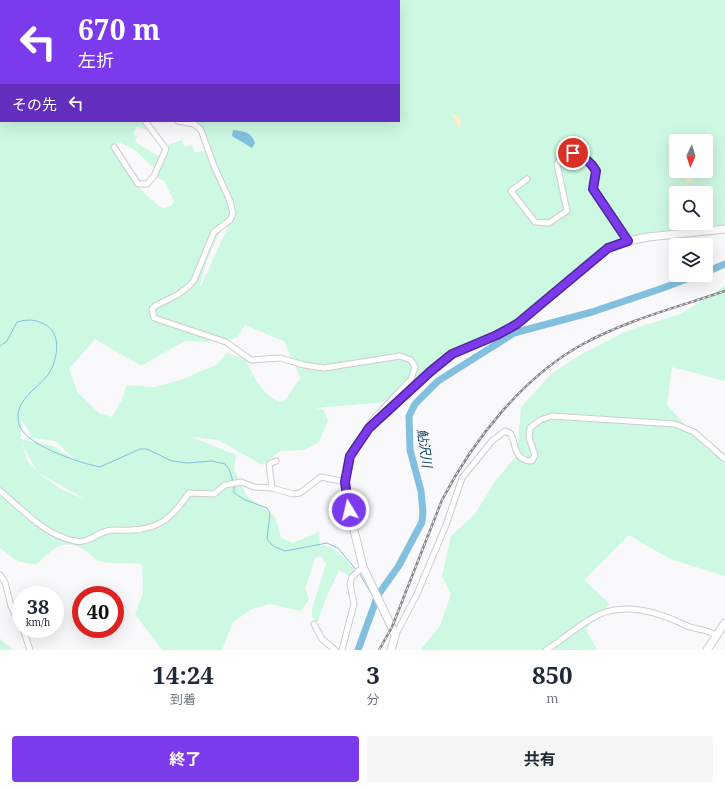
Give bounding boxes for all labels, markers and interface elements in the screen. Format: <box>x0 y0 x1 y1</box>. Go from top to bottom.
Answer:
text: 670 m <box>78 10 160 48</box>
icon: left <box>12 16 64 68</box>
text: 左折 <box>78 48 114 72</box>
icon: left <box>65 92 87 114</box>
text: その先 <box>12 94 57 114</box>
north arrow <box>669 134 713 178</box>
map controls <box>669 134 713 282</box>
pin <box>556 136 590 170</box>
icon: arrive <box>562 142 584 164</box>
button: search <box>669 186 713 230</box>
button: layers <box>669 238 713 282</box>
water label: 鮎沢川 <box>413 427 437 471</box>
position arrow <box>328 489 370 531</box>
speed limit sign: 40 <box>72 586 124 638</box>
text: 38 <box>27 593 49 620</box>
text: km/h <box>26 615 50 629</box>
text: 14:24 <box>152 658 214 691</box>
text: 3 <box>366 658 380 691</box>
text: 850 <box>532 658 573 691</box>
text: m <box>546 689 558 707</box>
text: 到着 <box>170 690 196 708</box>
text: 分 <box>366 690 379 708</box>
button: 終了 <box>12 736 359 782</box>
button: 共有 <box>367 736 713 782</box>

